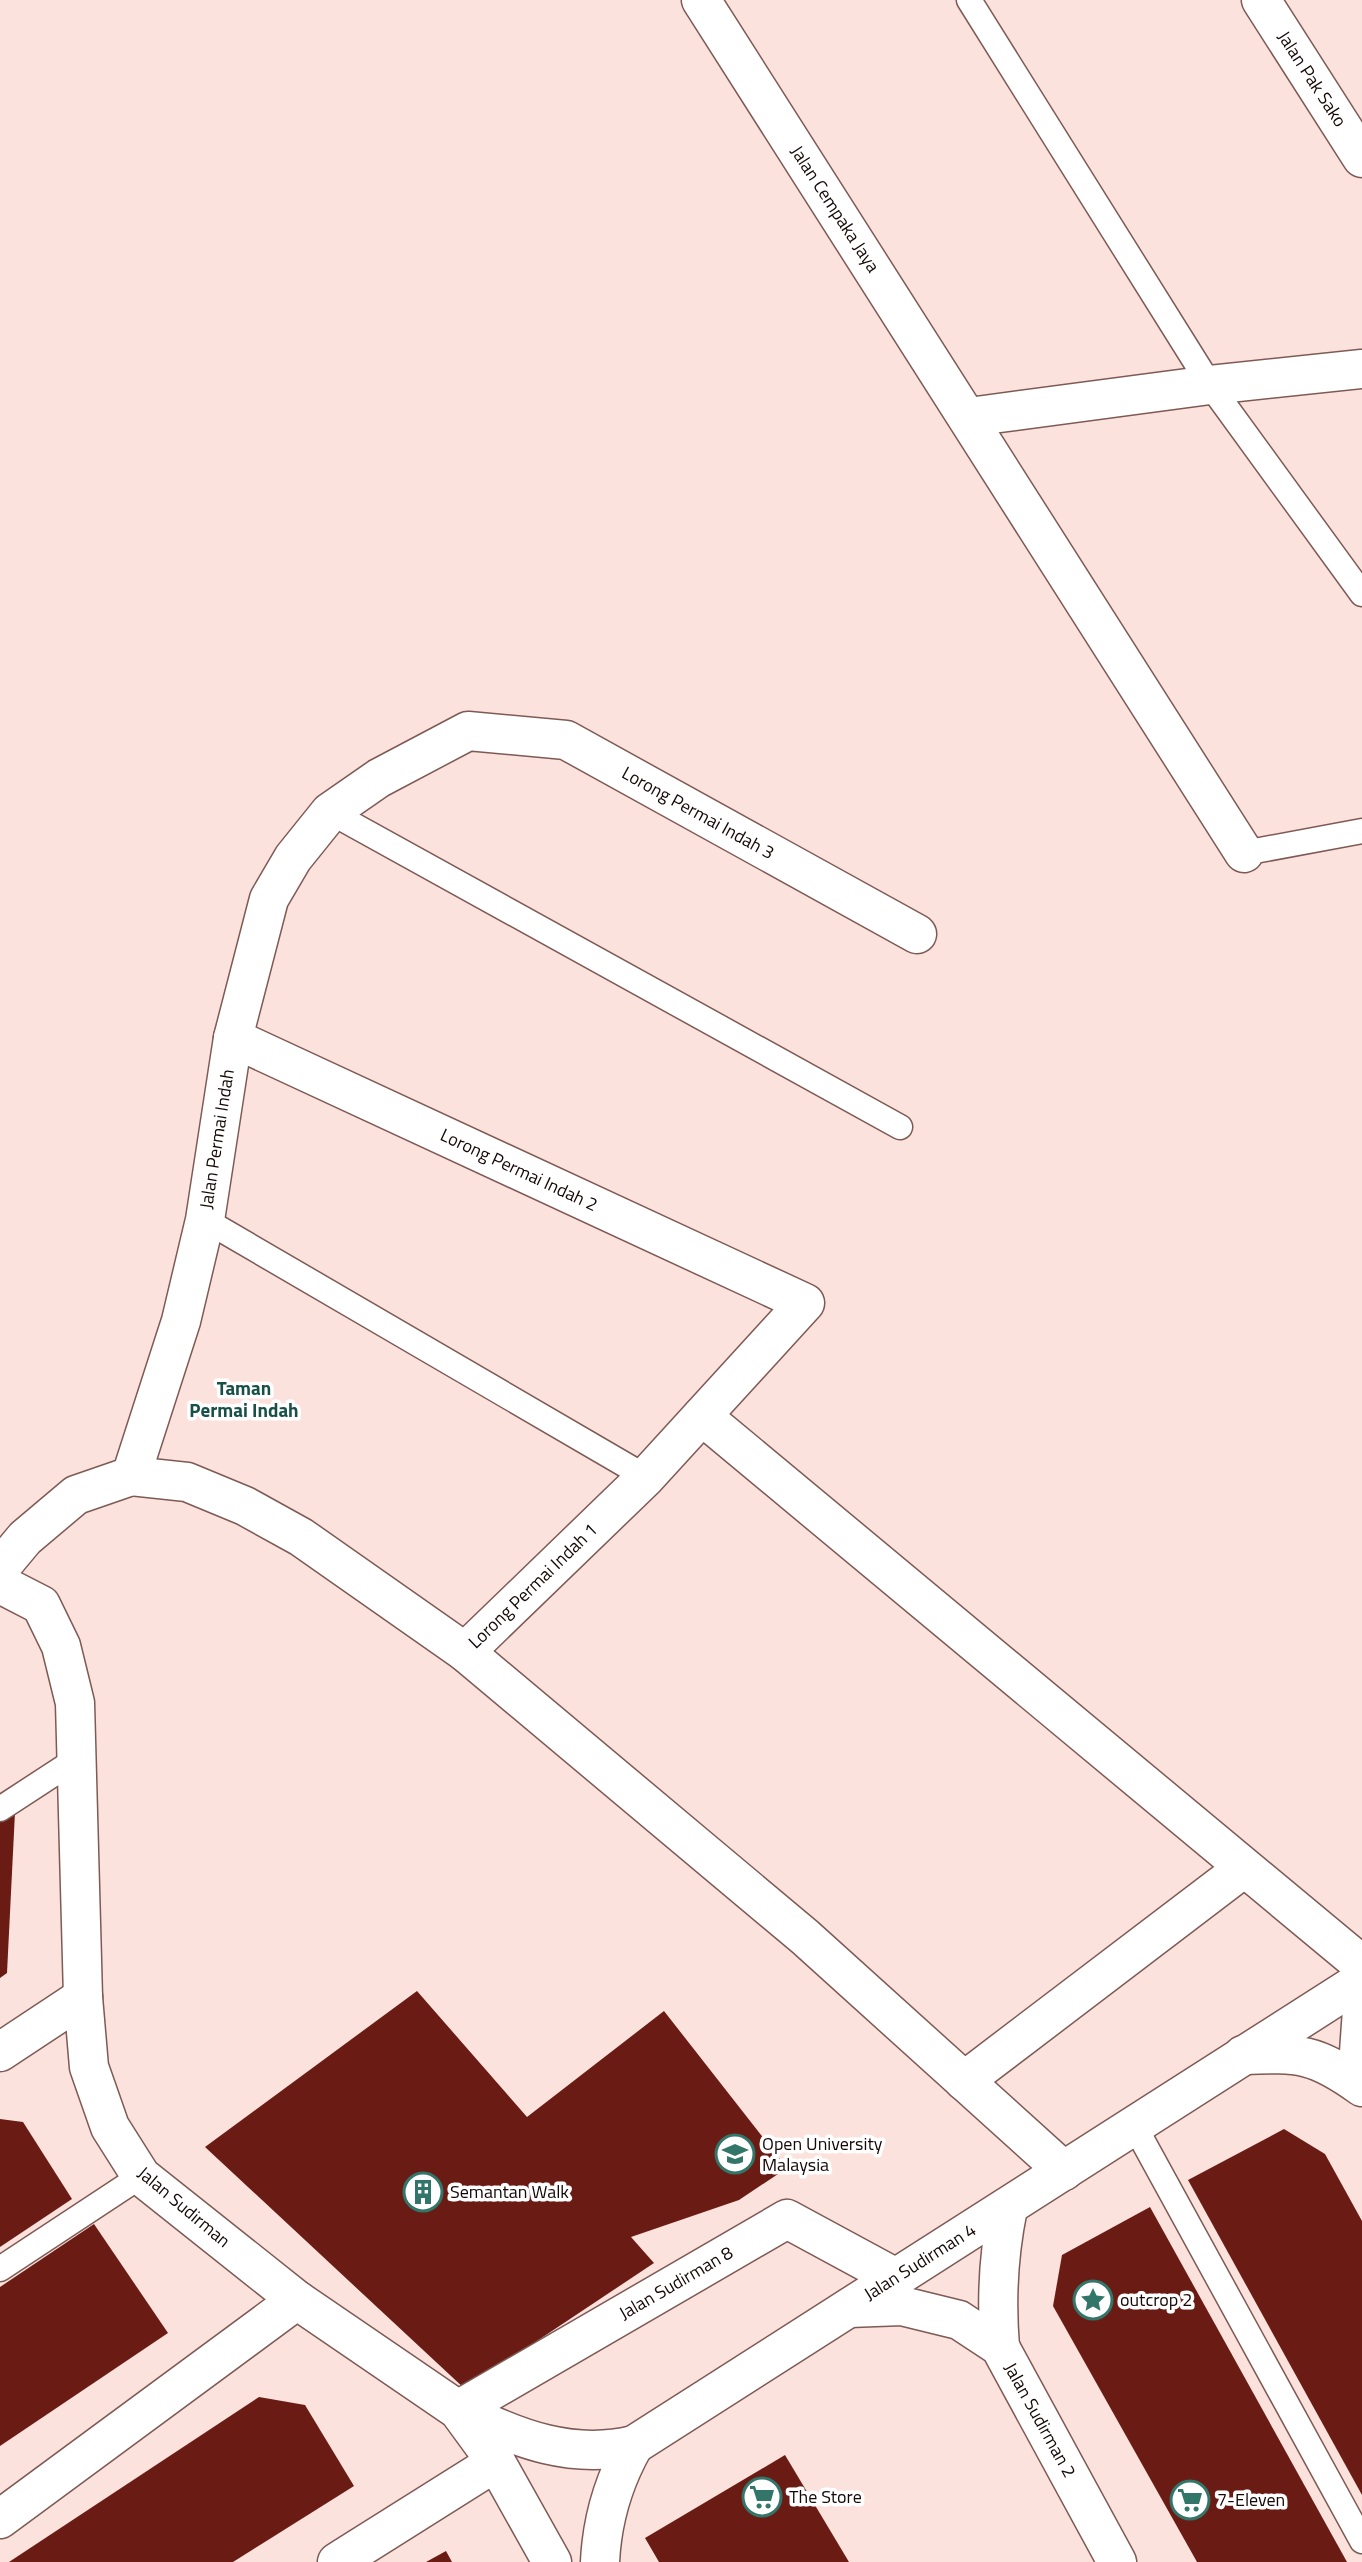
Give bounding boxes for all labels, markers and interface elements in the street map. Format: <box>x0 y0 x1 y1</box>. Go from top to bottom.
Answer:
street label: Jalan Pak Sako <box>1271 25 1354 132</box>
street label: Jalan Cempaka Jaya <box>784 140 887 278</box>
street label: Lorong Permai Indah 3 <box>617 759 779 866</box>
street label: Jalan Permai Indah <box>192 1067 241 1211</box>
street label: Lorong Permai Indah 2 <box>436 1121 602 1218</box>
district label: Taman Permai Indah <box>189 1373 299 1424</box>
street label: Lorong Permai Indah 1 <box>462 1517 603 1655</box>
place label: Open University Malaysia <box>762 2130 883 2178</box>
school or university icon: Open University Malaysia <box>714 2133 756 2175</box>
street label: Jalan Sudirman <box>132 2160 237 2254</box>
building icon: Semantan Walk <box>402 2171 444 2213</box>
place label: Semantan Walk <box>450 2178 569 2205</box>
street label: Jalan Sudirman 4 <box>858 2216 981 2307</box>
street label: Jalan Sudirman 8 <box>614 2239 738 2326</box>
place icon: outcrop 2 <box>1072 2279 1114 2321</box>
place label: outcrop 2 <box>1120 2286 1192 2313</box>
street label: Jalan Sudirman 2 <box>998 2357 1083 2482</box>
supermarket icon: The Store <box>741 2476 783 2518</box>
supermarket icon: 7-Eleven <box>1169 2479 1211 2521</box>
place label: The Store <box>789 2483 862 2510</box>
place label: 7-Eleven <box>1217 2486 1285 2513</box>

